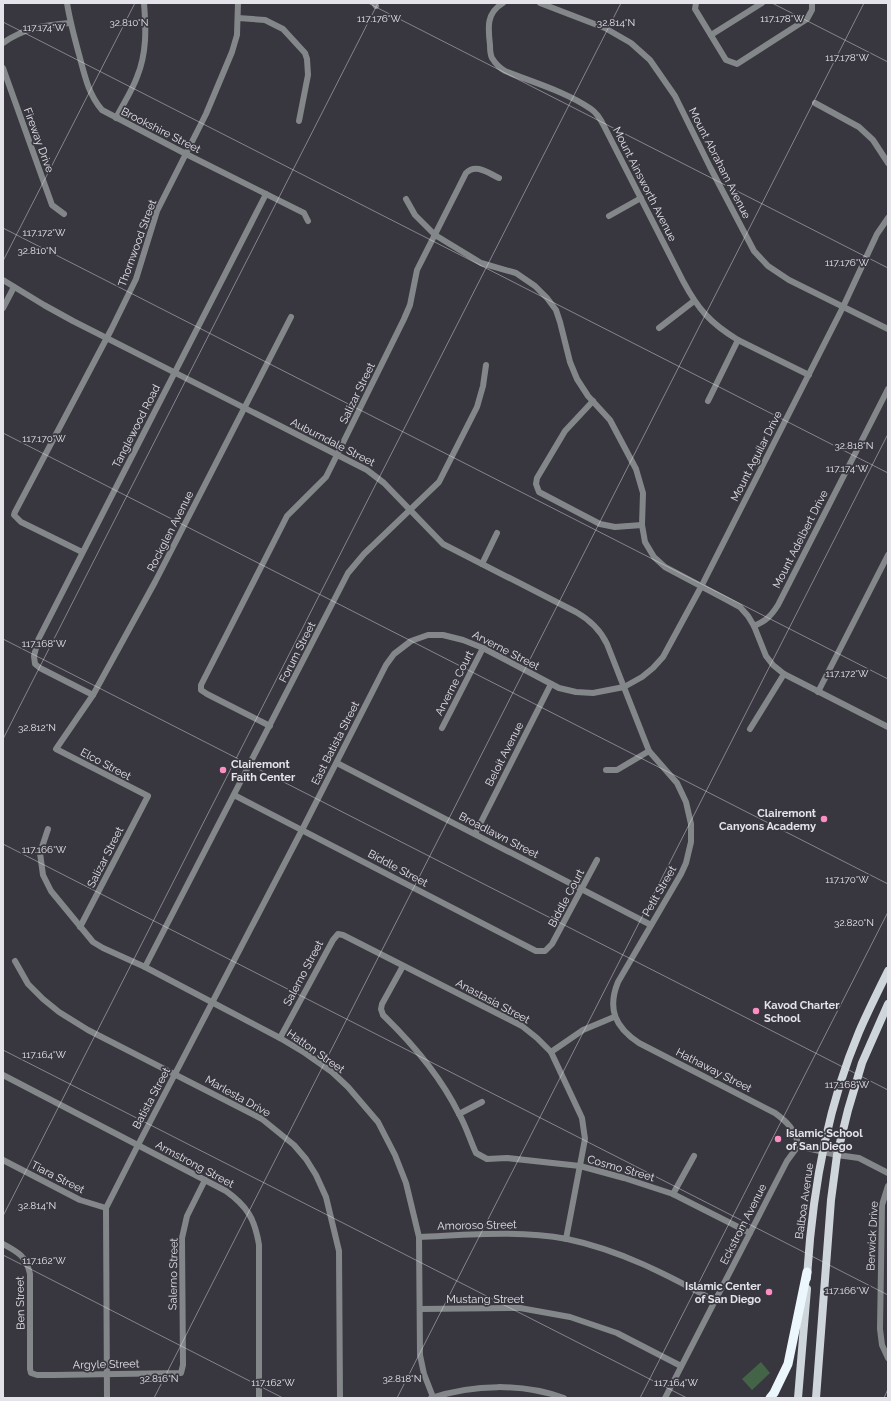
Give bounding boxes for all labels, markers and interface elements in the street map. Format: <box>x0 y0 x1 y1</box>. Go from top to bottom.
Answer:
text: 117.176°W <box>357 13 401 24</box>
text: 117.178°W <box>760 13 804 24</box>
text: 32.810°N <box>110 17 148 28</box>
text: 32.814°N <box>597 17 635 28</box>
text: 117.174°W <box>23 22 66 33</box>
text: 117.178°W <box>825 52 869 63</box>
street label: Brookshire Street <box>119 105 203 156</box>
street label: Fireway Drive <box>21 106 56 175</box>
street label: Mount Abraham Avenue <box>686 106 753 221</box>
street label: Mount Ainsworth Avenue <box>610 125 679 244</box>
street label: Thornwood Street <box>116 198 159 289</box>
text: 117.172°W <box>23 227 66 238</box>
text: 32.810°N <box>18 245 56 256</box>
text: 117.176°W <box>825 257 869 268</box>
street label: Salizar Street <box>337 360 378 426</box>
street label: Tanglewood Road <box>110 382 163 470</box>
street label: Mount Aguilar Drive <box>728 408 785 504</box>
street label: Auburndale Street <box>288 416 377 469</box>
text: 117.170°W <box>22 433 66 444</box>
text: 32.818°N <box>835 440 873 451</box>
text: 117.174°W <box>826 463 869 474</box>
street label: Mount Adelbert Drive <box>770 487 831 591</box>
street label: Rockglen Avenue <box>144 488 197 574</box>
street label: Forum Street <box>277 619 318 685</box>
street label: Arverne Street <box>470 628 542 673</box>
text: 117.168°W <box>22 638 67 649</box>
street label: Arverne Court <box>433 648 477 718</box>
text: 117.172°W <box>826 668 869 679</box>
street label: East Batista Street <box>309 699 362 787</box>
street label: Beloit Avenue <box>483 719 526 789</box>
text: 32.812°N <box>18 722 56 733</box>
street label: Elco Street <box>78 746 134 783</box>
place label: Clairemont Faith Center <box>231 758 296 784</box>
marker: Clairemont Faith Center <box>218 765 228 775</box>
place label: Clairemont Canyons Academy <box>719 807 817 833</box>
street label: Broadlawn Street <box>457 810 541 861</box>
marker: Clairemont Canyons Academy <box>819 814 829 824</box>
street label: Salizar Street <box>85 824 126 890</box>
text: 117.166°W <box>22 844 67 855</box>
street label: Biddle Street <box>366 847 430 890</box>
street label: Petit Street <box>640 863 679 919</box>
street label: Biddle Court <box>546 867 587 929</box>
text: 117.170°W <box>825 874 869 885</box>
text: 32.820°N <box>834 917 874 928</box>
street label: Salerno Street <box>281 938 326 1008</box>
street label: Anastasia Street <box>454 976 532 1027</box>
place label: Kavod Charter School <box>764 999 840 1025</box>
marker: Kavod Charter School <box>751 1006 761 1016</box>
street label: Hatton Street <box>284 1027 347 1076</box>
street label: Hathaway Street <box>674 1046 754 1095</box>
text: 117.164°W <box>22 1049 66 1060</box>
street label: Batista Street <box>130 1065 173 1131</box>
street label: Marlesta Drive <box>203 1073 273 1120</box>
text: 117.168°W <box>825 1079 870 1090</box>
place label: Islamic School of San Diego <box>786 1127 863 1153</box>
marker: Islamic School of San Diego <box>773 1134 783 1144</box>
street label: Armstrong Street <box>153 1138 237 1191</box>
street label: Cosmo Street <box>586 1153 656 1184</box>
street label: Tiara Street <box>29 1158 87 1197</box>
street label: Balboa Avenue <box>793 1162 816 1240</box>
street label: Eckstrom Avenue <box>717 1181 770 1267</box>
text: 32.814°N <box>18 1200 56 1211</box>
street label: Berwick Drive <box>864 1200 881 1271</box>
street label: Amoroso Street <box>437 1218 517 1233</box>
street label: Salerno Street <box>166 1237 181 1310</box>
text: 117.162°W <box>22 1255 66 1266</box>
street label: Ben Street <box>14 1276 27 1330</box>
place label: Islamic Center of San Diego <box>685 1280 762 1306</box>
text: 117.166°W <box>825 1285 870 1296</box>
marker: Islamic Center of San Diego <box>764 1287 774 1297</box>
street label: Mustang Street <box>446 1293 524 1306</box>
street label: Argyle Street <box>73 1357 140 1372</box>
text: 32.816°N <box>139 1373 179 1384</box>
text: 32.818°N <box>383 1373 421 1384</box>
text: 117.162°W <box>251 1377 295 1388</box>
text: 117.164°W <box>654 1377 698 1388</box>

